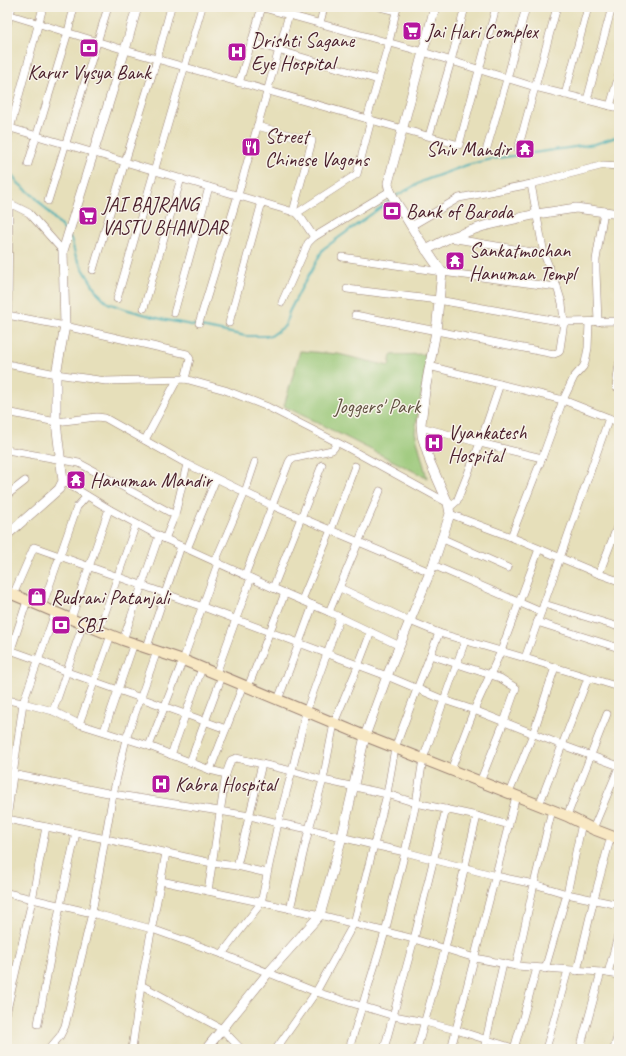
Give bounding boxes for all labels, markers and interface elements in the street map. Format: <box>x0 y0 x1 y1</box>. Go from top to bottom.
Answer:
place label: Jai Hari Complex <box>425 19 540 44</box>
supermarket icon: Jai Hari Complex <box>401 20 423 42</box>
place label: Drishti Sagane Eye Hospital <box>251 28 356 76</box>
bank icon: Karur Vysya Bank <box>78 37 100 59</box>
hospital icon: Drishti Sagane Eye Hospital <box>226 41 248 63</box>
place label: Karur Vysya Bank <box>28 60 152 85</box>
place label: Street Chinese Vagons <box>265 124 371 172</box>
restaurant icon: Street Chinese Vagons <box>240 136 262 158</box>
place label: Shiv Mandir <box>426 137 513 162</box>
temple icon: Shiv Mandir <box>514 138 536 160</box>
place label: JAI BAJRANG VASTU BHANDAR <box>101 192 229 240</box>
place label: Bank of Baroda <box>406 199 515 224</box>
bank icon: Bank of Baroda <box>381 200 403 222</box>
supermarket icon: JAI BAJRANG VASTU BHANDAR <box>77 205 99 227</box>
place label: Sankatmochan Hanuman Templ <box>469 238 579 286</box>
temple icon: Sankatmochan Hanuman Templ <box>444 250 466 272</box>
park label: Joggers' Park <box>333 394 422 419</box>
place label: Vyankatesh Hospital <box>448 420 527 468</box>
hospital icon: Vyankatesh Hospital <box>423 432 445 454</box>
place label: Hanuman Mandir <box>90 468 213 493</box>
temple icon: Hanuman Mandir <box>65 469 87 491</box>
place label: Rudrani Patanjali <box>51 585 172 610</box>
shop icon: Rudrani Patanjali <box>26 586 48 608</box>
place label: SBI <box>75 613 108 638</box>
bank icon: SBI <box>50 614 72 636</box>
place label: Kabra Hospital <box>175 772 280 797</box>
hospital icon: Kabra Hospital <box>150 773 172 795</box>

